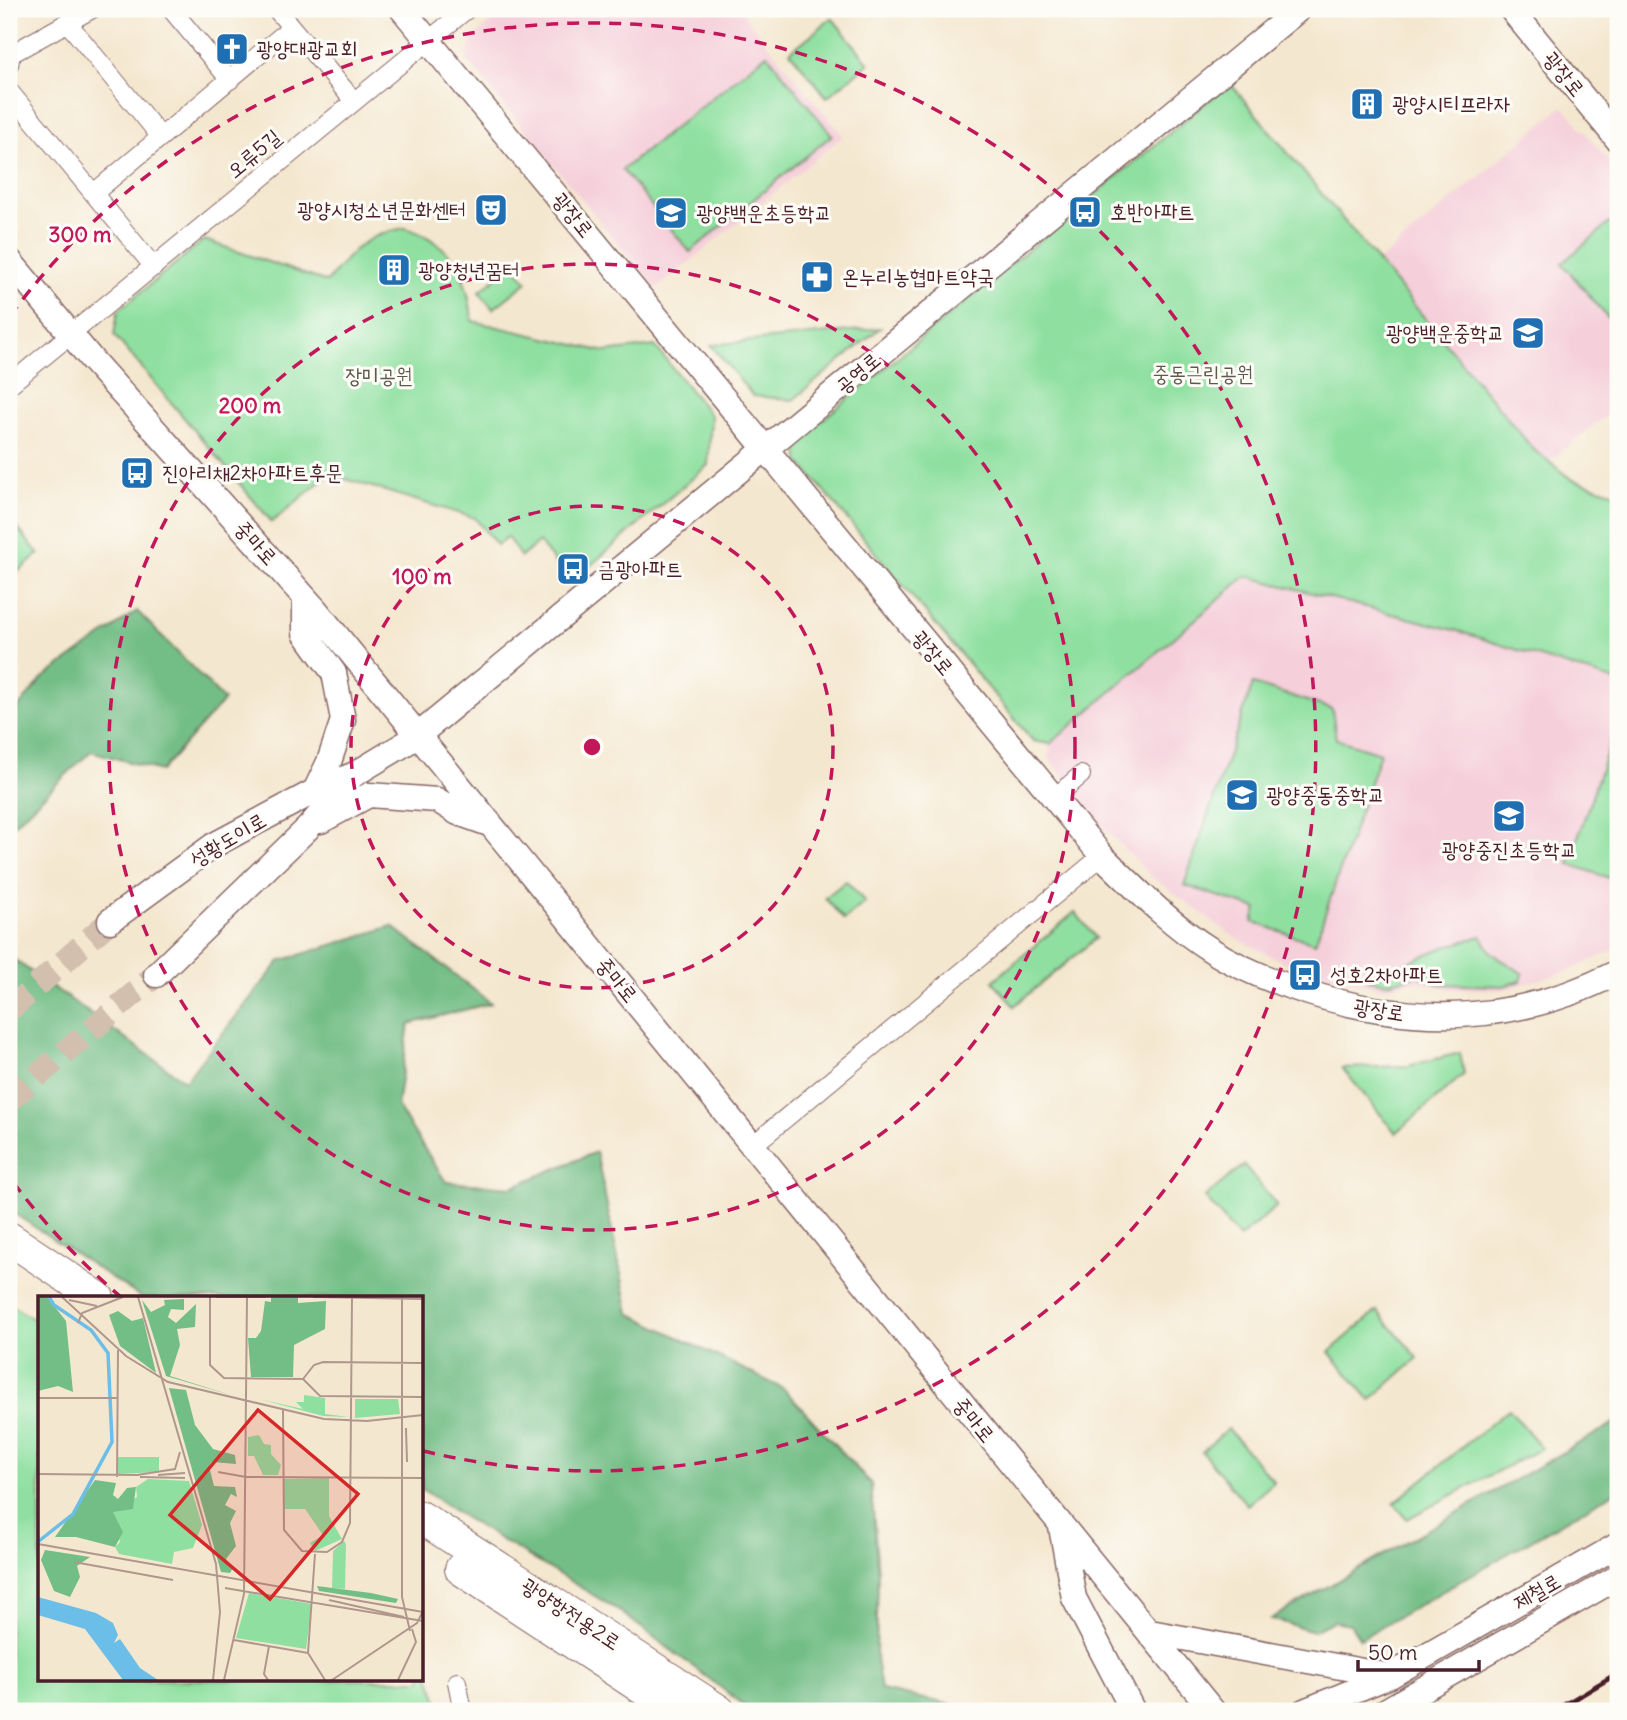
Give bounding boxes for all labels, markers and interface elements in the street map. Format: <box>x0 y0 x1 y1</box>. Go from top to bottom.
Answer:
church icon: 광양대광교회 <box>213 30 251 68</box>
place label: 광양대광교회 <box>256 35 357 62</box>
street label: 광장로 <box>1538 45 1591 102</box>
building icon: 광양시티프라자 <box>1348 85 1386 123</box>
place label: 광양시티프라자 <box>1392 90 1510 117</box>
street label: 오류5길 <box>221 123 286 184</box>
street label: 광장로 <box>547 186 600 243</box>
theatre icon: 광양시청소년문화센터 <box>472 191 510 229</box>
bus stop icon: 호반아파트 <box>1066 193 1104 231</box>
school or university icon: 광양백운초등학교 <box>652 194 690 232</box>
place label: 광양시청소년문화센터 <box>297 196 466 223</box>
place label: 호반아파트 <box>1110 198 1195 225</box>
place label: 광양백운초등학교 <box>696 199 831 226</box>
text: 300 m <box>49 221 112 248</box>
building icon: 광양청년꿈터 <box>375 251 413 289</box>
place label: 광양청년꿈터 <box>418 256 519 283</box>
pharmacy icon: 온누리농협마트약국 <box>798 258 836 296</box>
place label: 온누리농협마트약국 <box>842 263 994 290</box>
school or university icon: 광양백운중학교 <box>1509 314 1547 352</box>
place label: 광양백운중학교 <box>1386 319 1504 346</box>
street label: 공영로 <box>830 346 886 399</box>
park label: 중동근린공원 <box>1152 360 1254 387</box>
park label: 장미공원 <box>345 362 413 389</box>
text: 200 m <box>219 392 282 419</box>
bus stop icon: 진아리채2차아파트후문 <box>118 454 156 492</box>
place label: 진아리채2차아파트후문 <box>162 459 343 486</box>
street label: 중마로 <box>229 515 283 571</box>
bus stop icon: 금광아파트 <box>554 550 592 588</box>
place label: 금광아파트 <box>598 555 683 582</box>
text: 100 m <box>392 563 452 590</box>
street label: 광장로 <box>907 625 960 681</box>
centre of rings <box>580 735 604 759</box>
school or university icon: 광양중동중학교 <box>1223 776 1261 814</box>
place label: 광양중동중학교 <box>1266 781 1384 808</box>
school or university icon: 광양중진초등학교 <box>1490 797 1528 835</box>
street label: 성황도이로 <box>185 806 271 873</box>
place label: 광양중진초등학교 <box>1441 836 1577 863</box>
street label: 중마로 <box>591 951 644 1008</box>
bus stop icon: 성호2차아파트 <box>1286 956 1324 994</box>
place label: 성호2차아파트 <box>1330 961 1443 988</box>
street label: 광장로 <box>1352 992 1406 1027</box>
inset map <box>38 1296 424 1682</box>
street label: 중마로 <box>948 1391 1001 1448</box>
street label: 제철로 <box>1508 1567 1565 1616</box>
street label: 광양항전용2로 <box>517 1572 626 1656</box>
scale bar <box>1358 1629 1478 1673</box>
text: 50 m <box>1368 1639 1417 1666</box>

